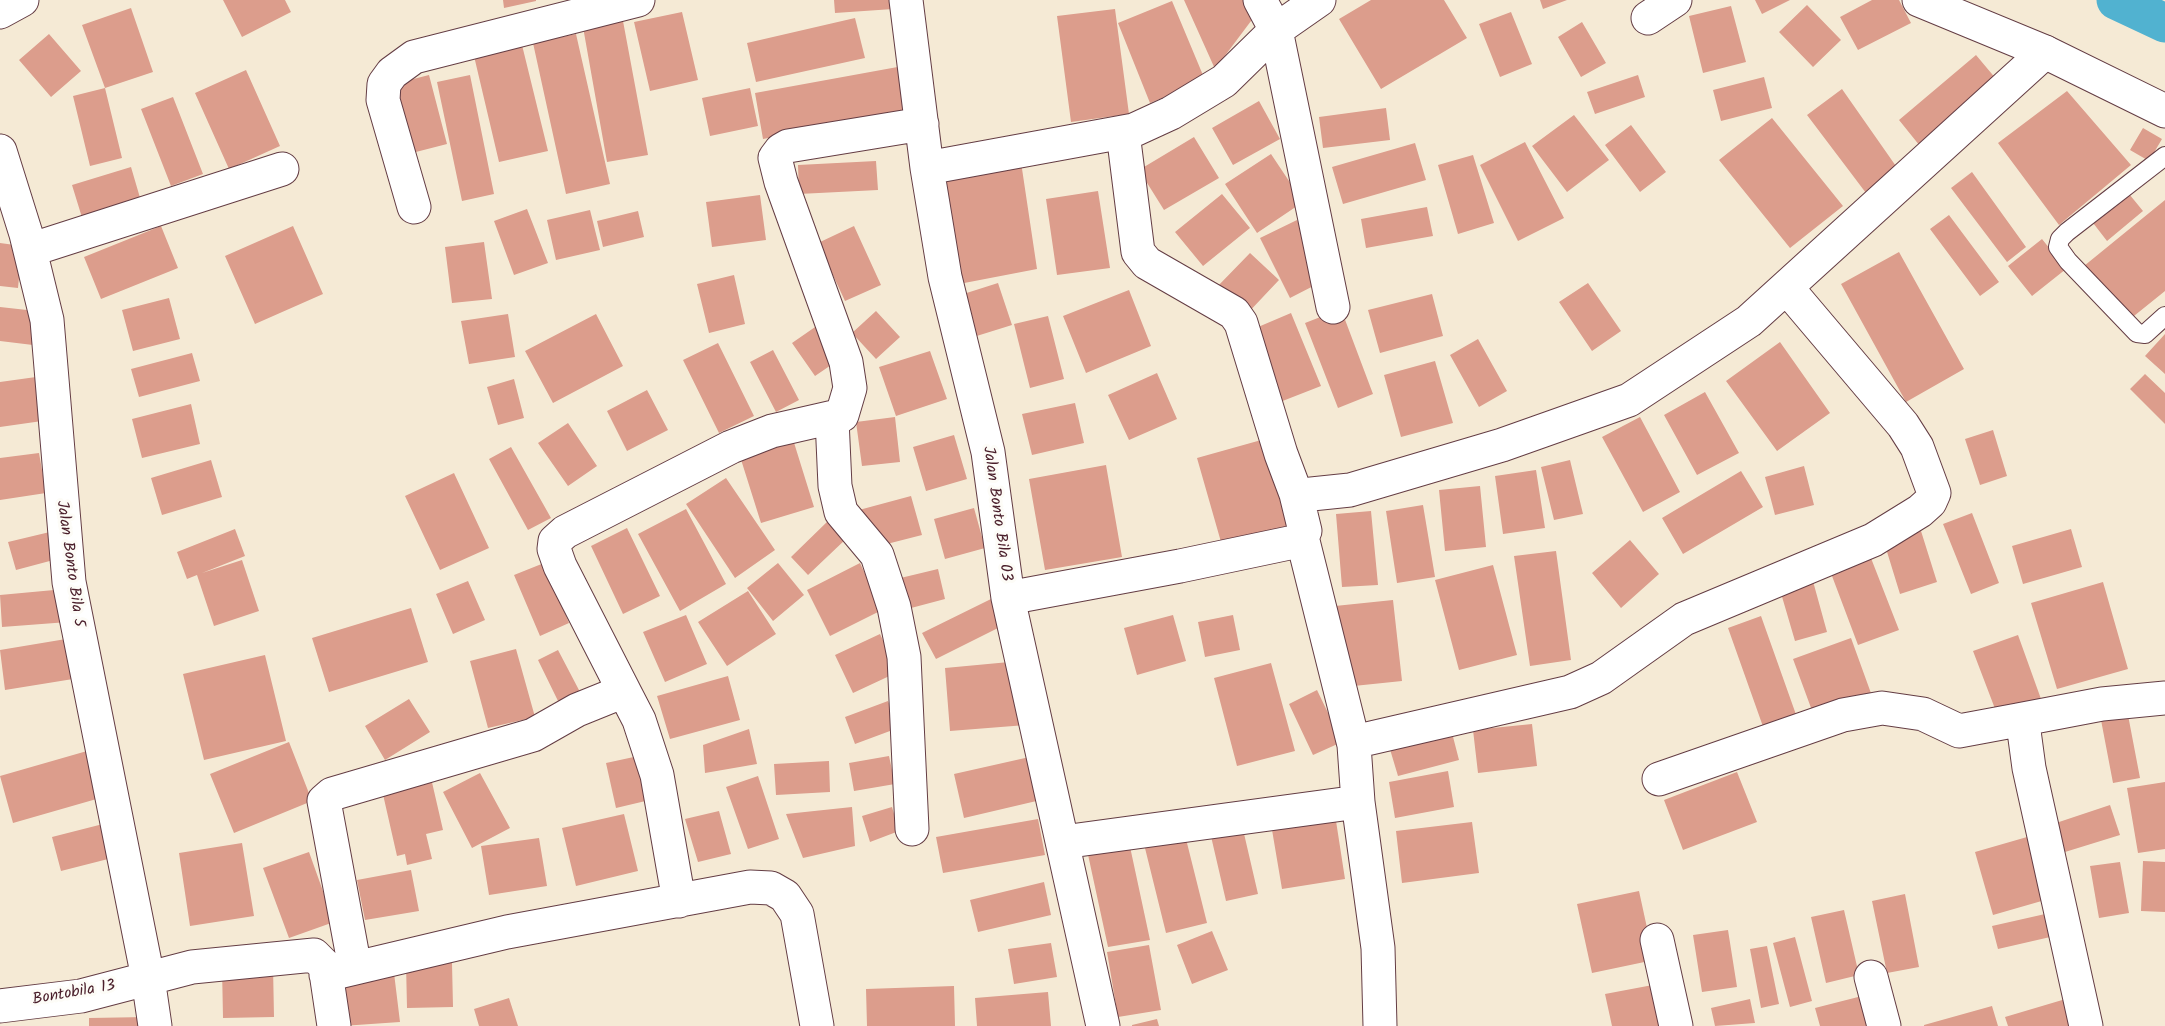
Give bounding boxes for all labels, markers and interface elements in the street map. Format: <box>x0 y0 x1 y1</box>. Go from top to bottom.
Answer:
street label: Jalan Bonto Bila 03 <box>977 445 1015 583</box>
street label: Jalan Bonto Bila 5 <box>51 499 87 629</box>
street label: Bontobila 13 <box>31 977 117 1011</box>

